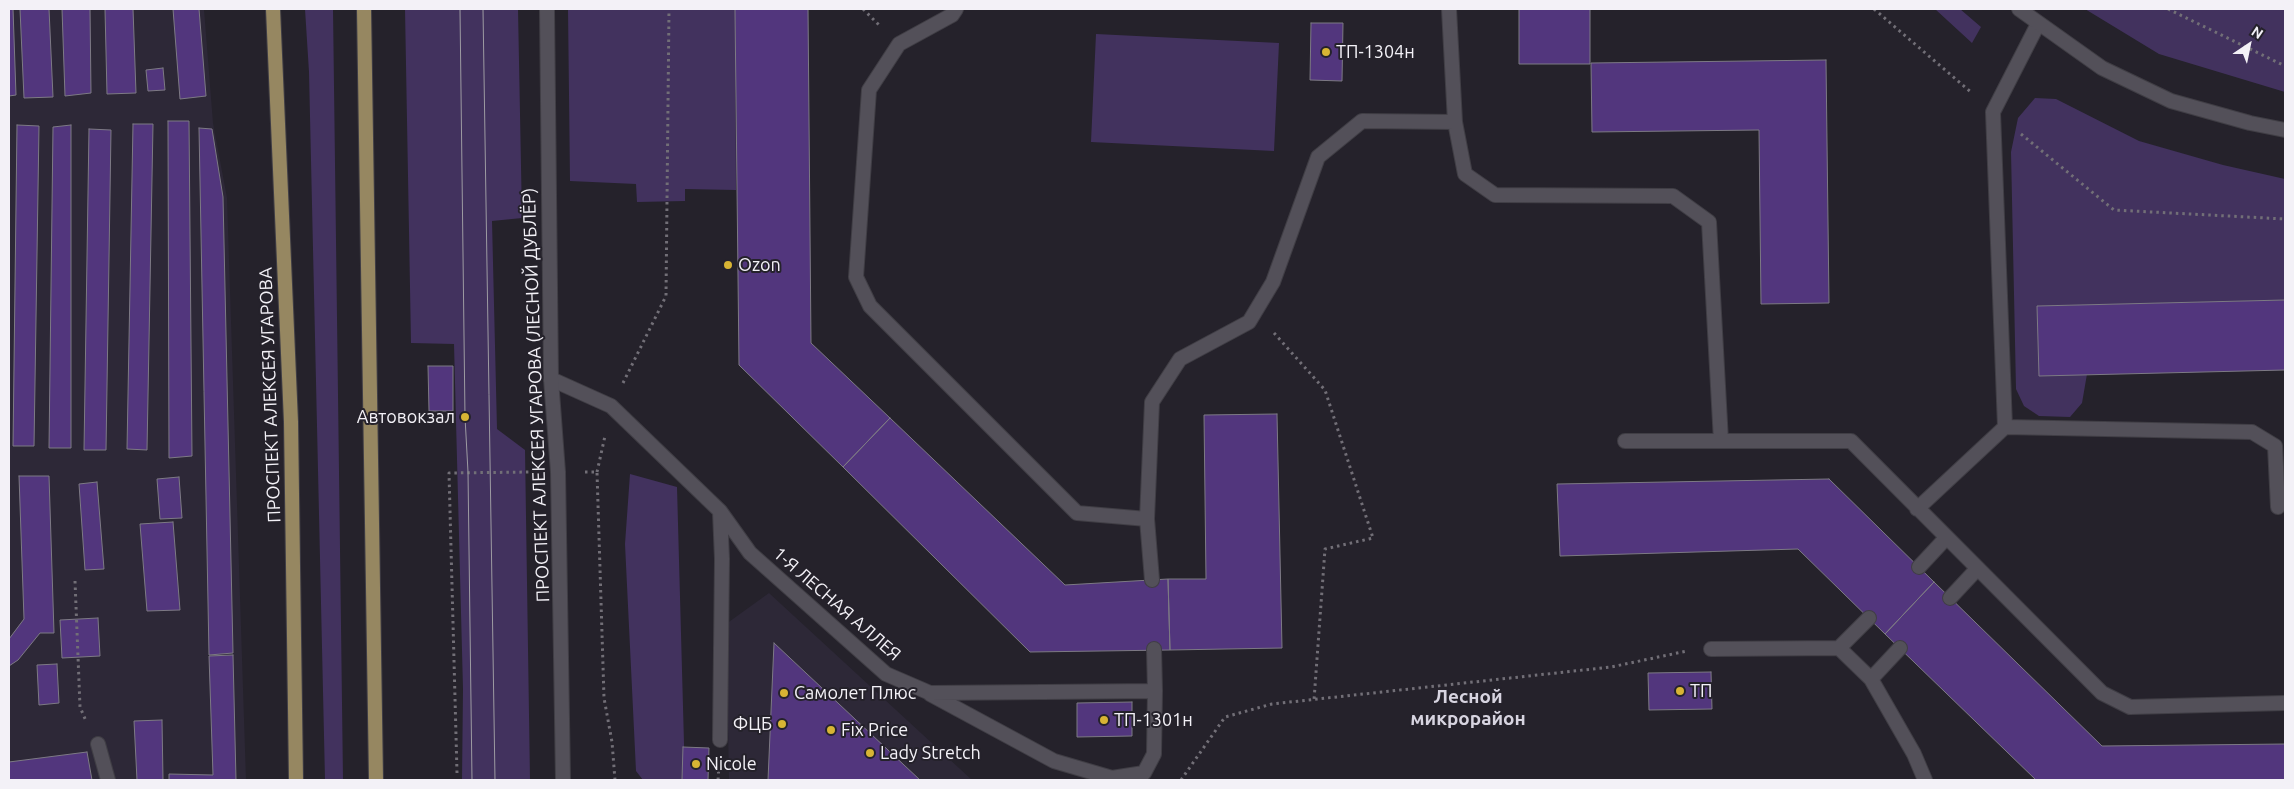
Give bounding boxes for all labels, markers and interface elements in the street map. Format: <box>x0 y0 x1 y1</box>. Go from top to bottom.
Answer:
north arrow <box>2224 20 2274 70</box>
text: N <box>2249 23 2266 42</box>
place label: ТП-1304н <box>1336 41 1415 63</box>
marker: ТП-1304н <box>1320 46 1332 58</box>
street label: ПРОСПЕКТ АЛЕКСЕЯ УГАРОВА (ЛЕСНОЙ ДУБЛЁР) <box>518 187 554 603</box>
place label: Ozon <box>738 254 781 276</box>
marker: Ozon <box>722 259 734 271</box>
street label: ПРОСПЕКТ АЛЕКСЕЯ УГАРОВА <box>255 267 285 523</box>
place label: Автовокзал <box>357 406 455 428</box>
marker: Автовокзал <box>459 411 471 423</box>
street label: 1-Я ЛЕСНАЯ АЛЛЕЯ <box>769 543 905 665</box>
place label: ТП <box>1690 680 1712 702</box>
place label: Самолет Плюс <box>794 682 916 704</box>
marker: ТП <box>1674 685 1686 697</box>
district label: Лесной микрорайон <box>1410 686 1526 730</box>
marker: Самолет Плюс <box>778 687 790 699</box>
place label: ТП-1301н <box>1114 709 1193 731</box>
place label: ФЦБ <box>733 713 772 735</box>
marker: ТП-1301н <box>1098 714 1110 726</box>
marker: ФЦБ <box>776 718 788 730</box>
place label: Fix Price <box>841 719 908 741</box>
marker: Fix Price <box>825 724 837 736</box>
place label: Lady Stretch <box>880 742 981 764</box>
marker: Lady Stretch <box>864 747 876 759</box>
place label: Nicole <box>706 753 757 775</box>
marker: Nicole <box>690 758 702 770</box>

